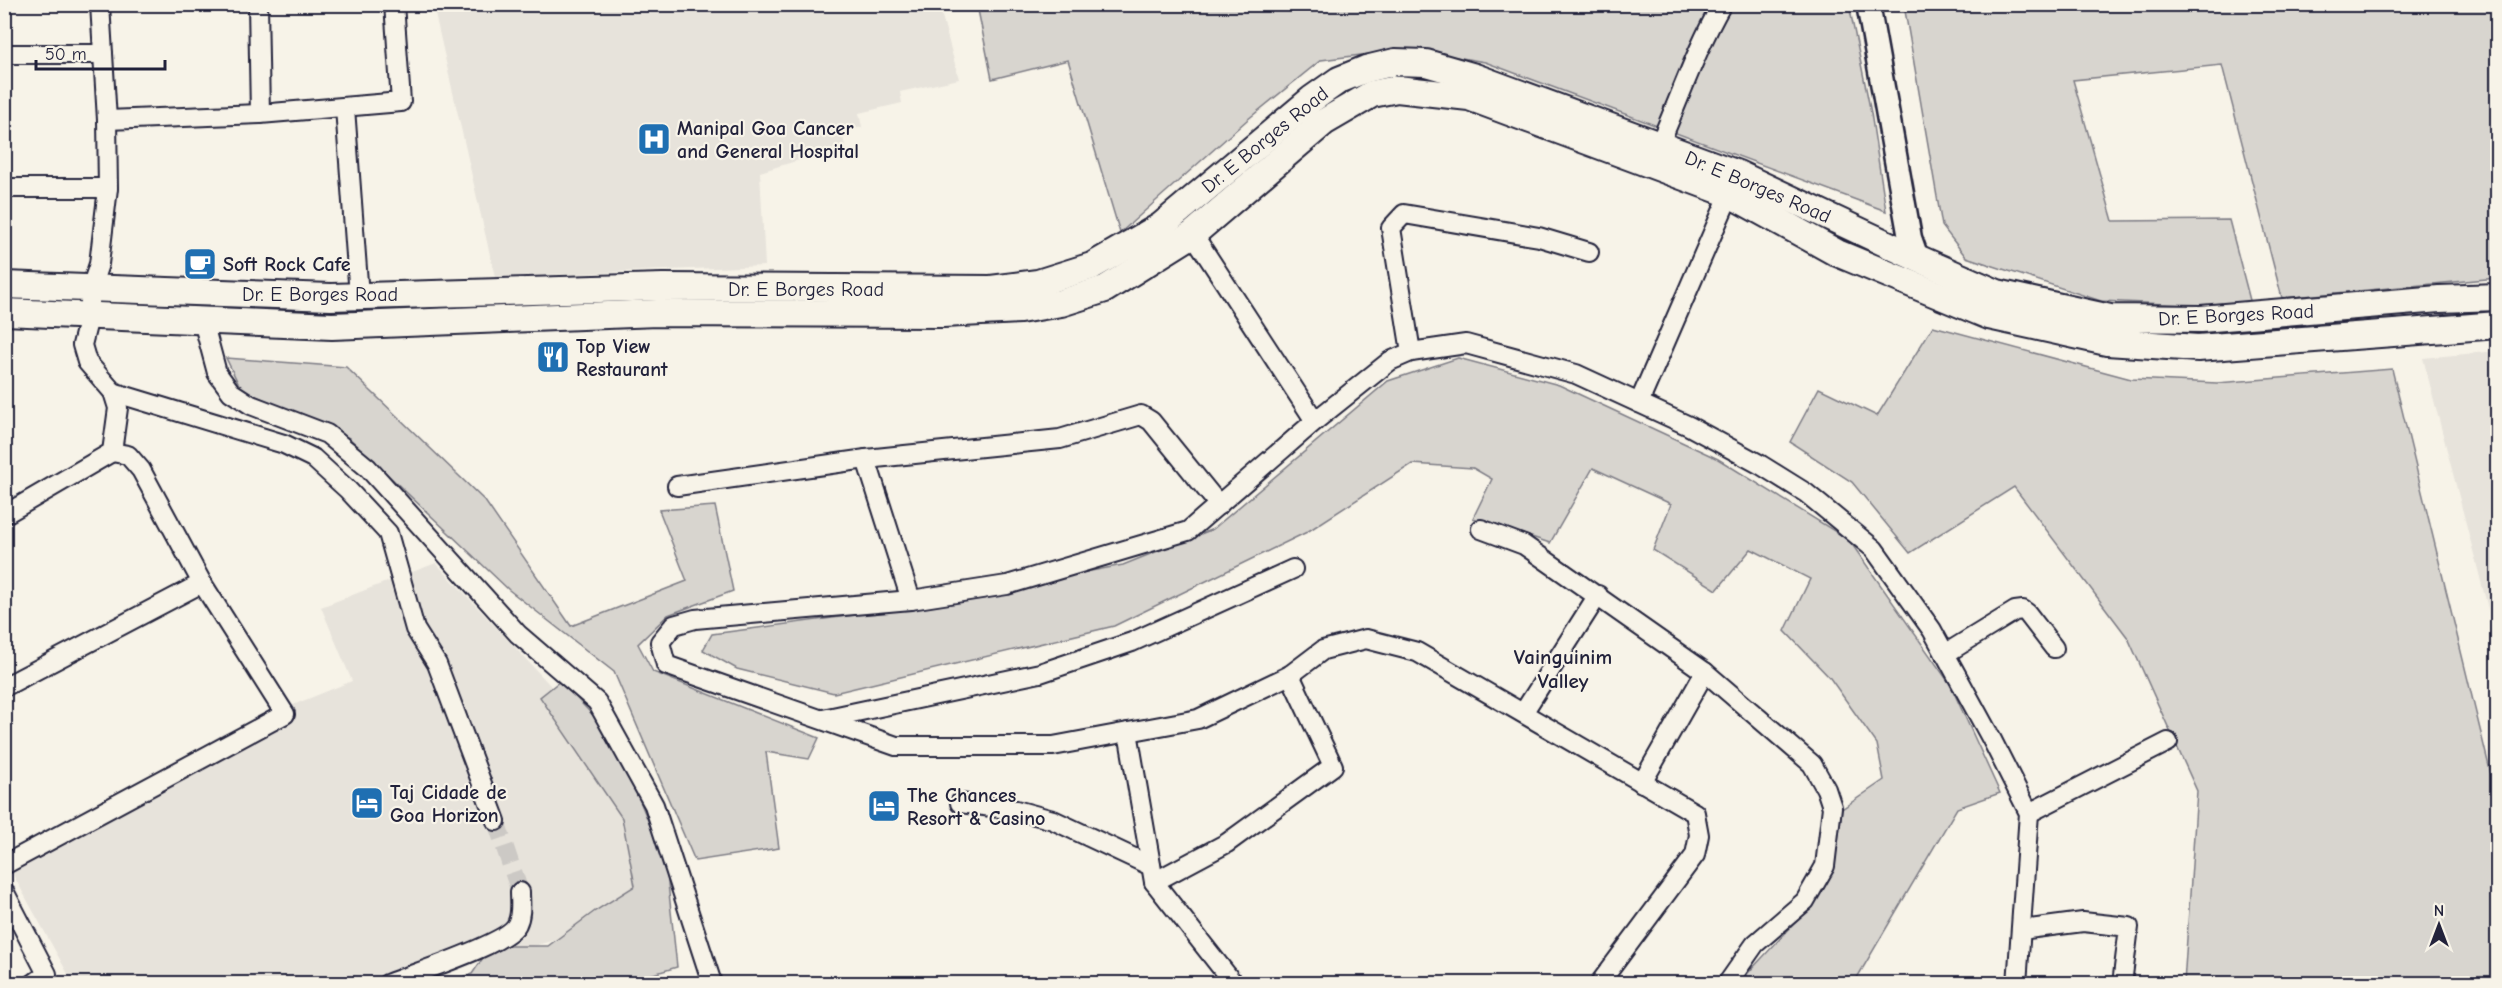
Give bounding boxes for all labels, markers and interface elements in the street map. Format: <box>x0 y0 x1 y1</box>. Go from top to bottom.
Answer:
scale bar <box>36 33 165 71</box>
text: 50 m <box>45 44 87 65</box>
street label: Dr. E Borges Road <box>1197 82 1333 198</box>
place label: Manipal Goa Cancer and General Hospital <box>677 117 859 163</box>
hospital icon: Manipal Goa Cancer and General Hospital <box>636 121 672 157</box>
street label: Dr. E Borges Road <box>1682 146 1834 228</box>
cafe icon: Soft Rock Cafe <box>182 246 218 282</box>
place label: Soft Rock Cafe <box>223 253 351 276</box>
street label: Dr. E Borges Road <box>728 278 884 301</box>
street label: Dr. E Borges Road <box>242 283 398 306</box>
street label: Dr. E Borges Road <box>2157 299 2315 331</box>
place label: Top View Restaurant <box>576 335 668 381</box>
restaurant icon: Top View Restaurant <box>535 339 571 375</box>
district label: Vainguinim Valley <box>1514 645 1612 693</box>
place label: Taj Cidade de Goa Horizon <box>390 781 507 827</box>
place label: The Chances Resort & Casino <box>907 784 1045 830</box>
hotel icon: Taj Cidade de Goa Horizon <box>349 785 385 821</box>
hotel icon: The Chances Resort & Casino <box>866 788 902 824</box>
north arrow <box>2409 895 2469 955</box>
text: N <box>2434 902 2444 920</box>

